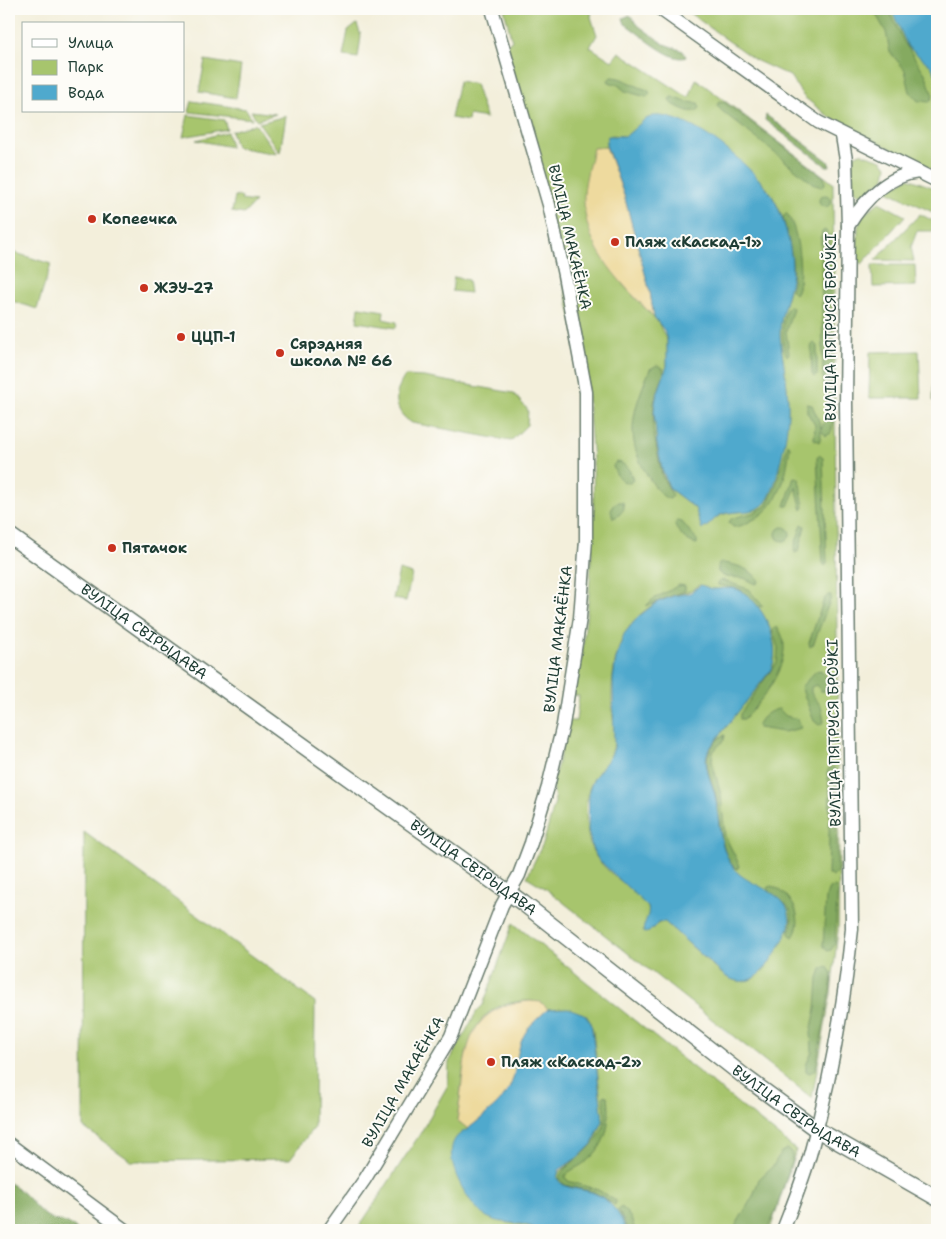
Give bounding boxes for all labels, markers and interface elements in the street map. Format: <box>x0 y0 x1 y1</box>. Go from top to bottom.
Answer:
legend <box>22 22 185 112</box>
text: Улица <box>68 33 114 53</box>
text: Парк <box>68 57 104 77</box>
text: Вода <box>68 83 105 103</box>
street label: ВУЛІЦА МАКАЁНКА <box>544 163 596 312</box>
place label: Копеечка <box>102 209 178 229</box>
marker: Копеечка <box>86 213 98 225</box>
place label: Пляж «Каскад-1» <box>625 232 761 252</box>
street label: ВУЛІЦА ПЯТРУСЯ БРОЎКІ <box>821 233 841 421</box>
marker: Пляж «Каскад-1» <box>609 236 621 248</box>
place label: ЖЭУ-27 <box>154 278 214 298</box>
marker: ЖЭУ-27 <box>138 282 150 294</box>
place label: ЦЦП-1 <box>191 327 236 347</box>
marker: ЦЦП-1 <box>175 331 187 343</box>
place label: Сярэдняя школа № 66 <box>290 334 392 371</box>
marker: Сярэдняя школа № 66 <box>274 347 286 359</box>
place label: Пятачок <box>122 538 188 558</box>
marker: Пятачок <box>106 542 118 554</box>
street label: ВУЛІЦА МАКАЁНКА <box>539 564 577 714</box>
street label: ВУЛІЦА СВІРЫДАВА <box>76 579 212 684</box>
street label: ВУЛІЦА ПЯТРУСЯ БРОЎКІ <box>822 639 846 827</box>
street label: ВУЛІЦА СВІРЫДАВА <box>406 815 541 920</box>
street label: ВУЛІЦА МАКАЁНКА <box>357 1013 449 1151</box>
place label: Пляж «Каскад-2» <box>501 1052 641 1072</box>
marker: Пляж «Каскад-2» <box>485 1056 497 1068</box>
street label: ВУЛІЦА СВІРЫДАВА <box>728 1060 864 1162</box>

